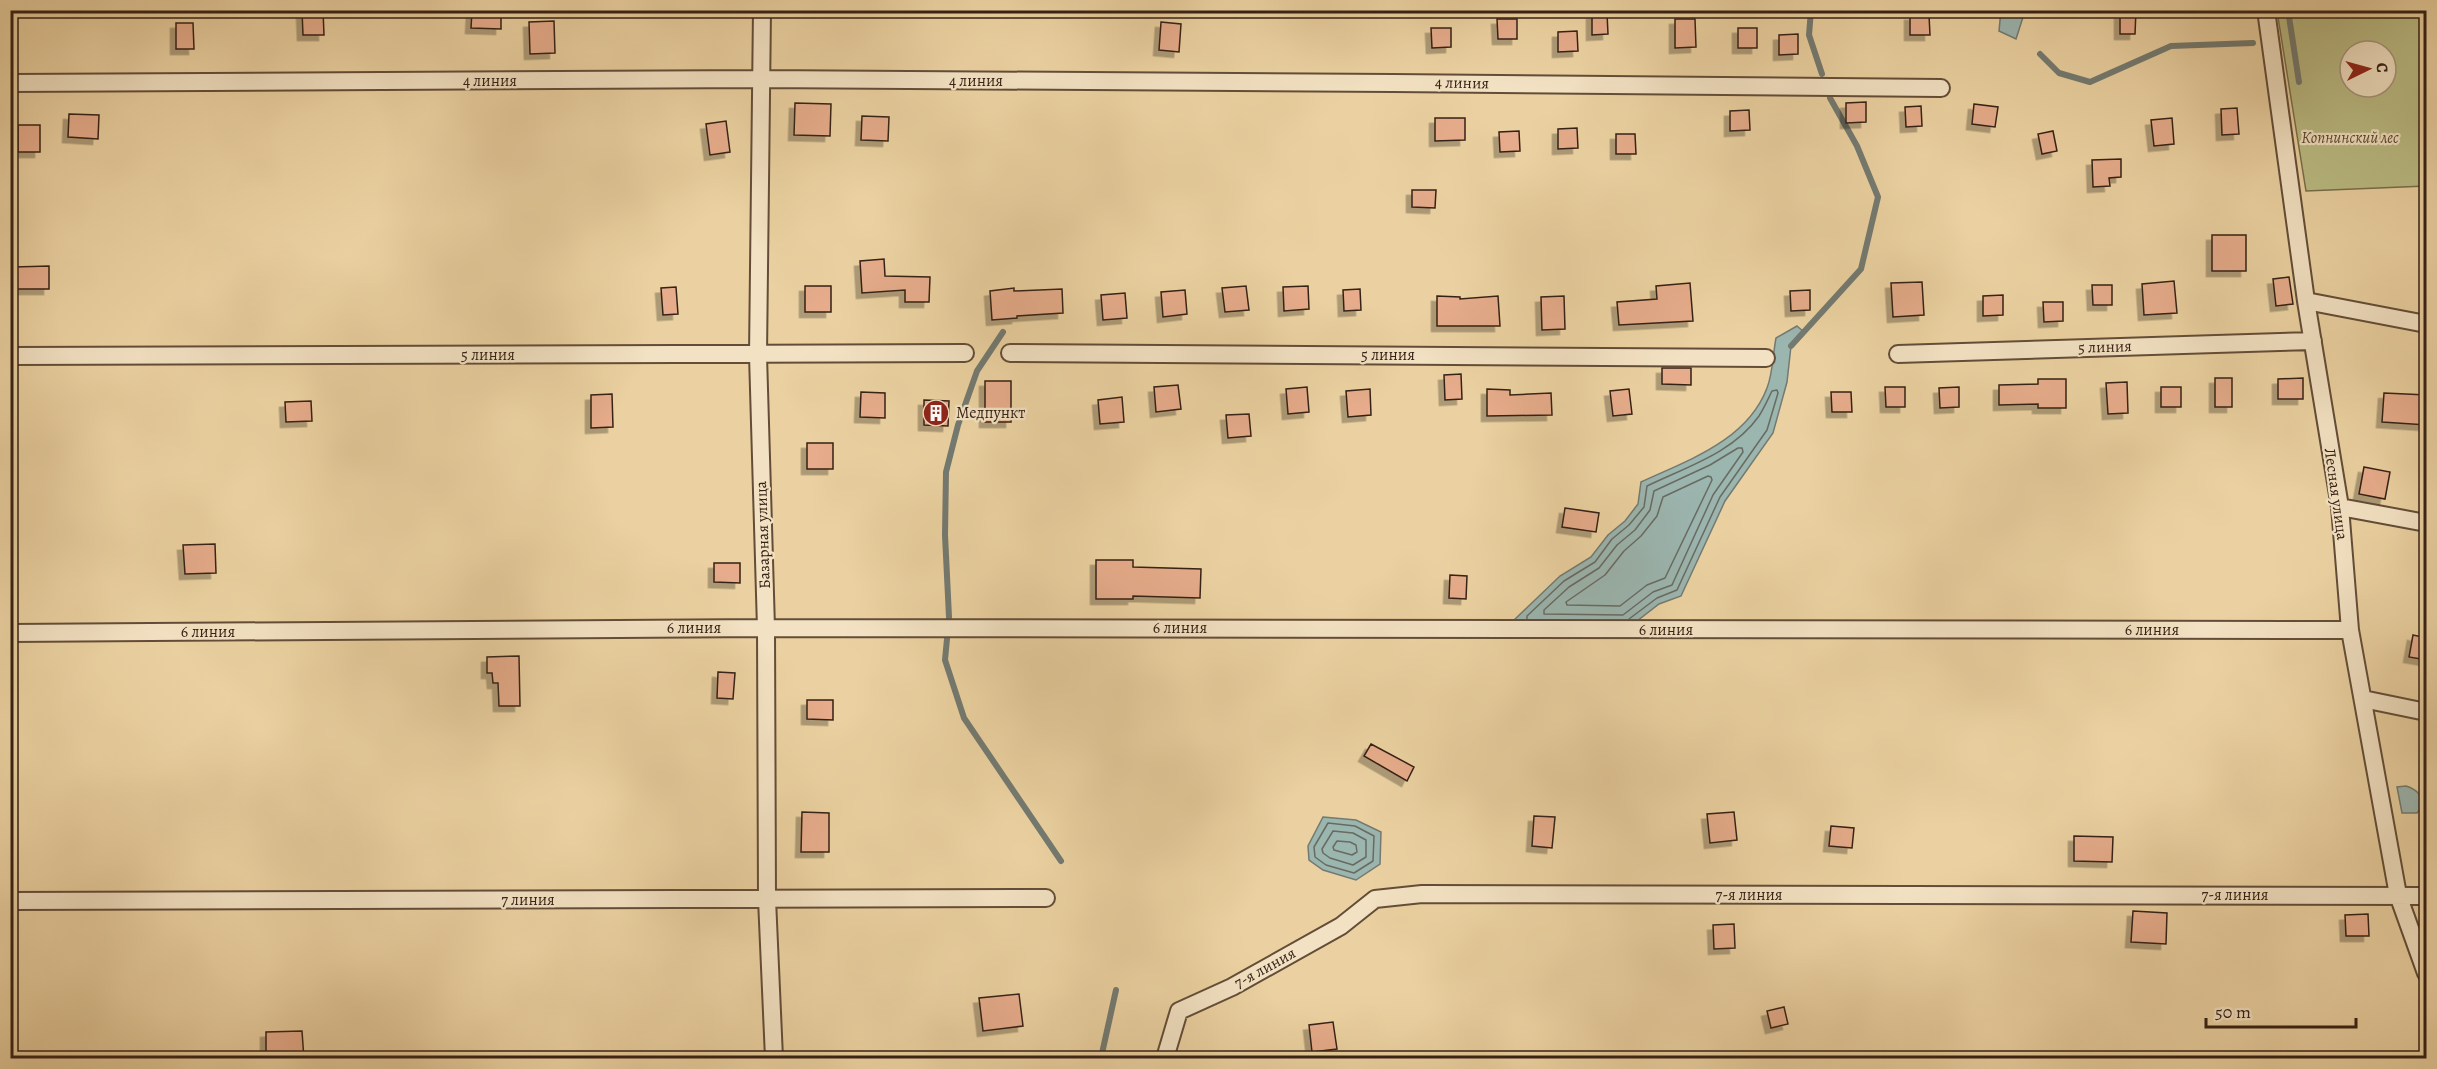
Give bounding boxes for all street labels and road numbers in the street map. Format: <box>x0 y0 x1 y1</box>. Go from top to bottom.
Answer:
street label: 4 линия <box>463 70 517 92</box>
street label: 4 линия <box>949 70 1003 92</box>
street label: 4 линия <box>1435 72 1490 94</box>
street label: 5 линия <box>2078 335 2133 359</box>
street label: 5 линия <box>461 344 515 366</box>
street label: 5 линия <box>1361 344 1415 366</box>
street label: Лесная улица <box>2319 447 2353 542</box>
street label: Базарная улица <box>750 480 776 589</box>
street label: 6 линия <box>667 617 721 639</box>
street label: 6 линия <box>1153 617 1207 639</box>
street label: 6 линия <box>1639 619 1693 641</box>
street label: 6 линия <box>2125 619 2179 641</box>
street label: 6 линия <box>181 621 235 643</box>
street label: 7-я линия <box>1715 884 1783 906</box>
street label: 7-я линия <box>2201 884 2269 906</box>
street label: 7 линия <box>501 889 555 911</box>
street label: 7-я линия <box>1230 942 1300 994</box>

